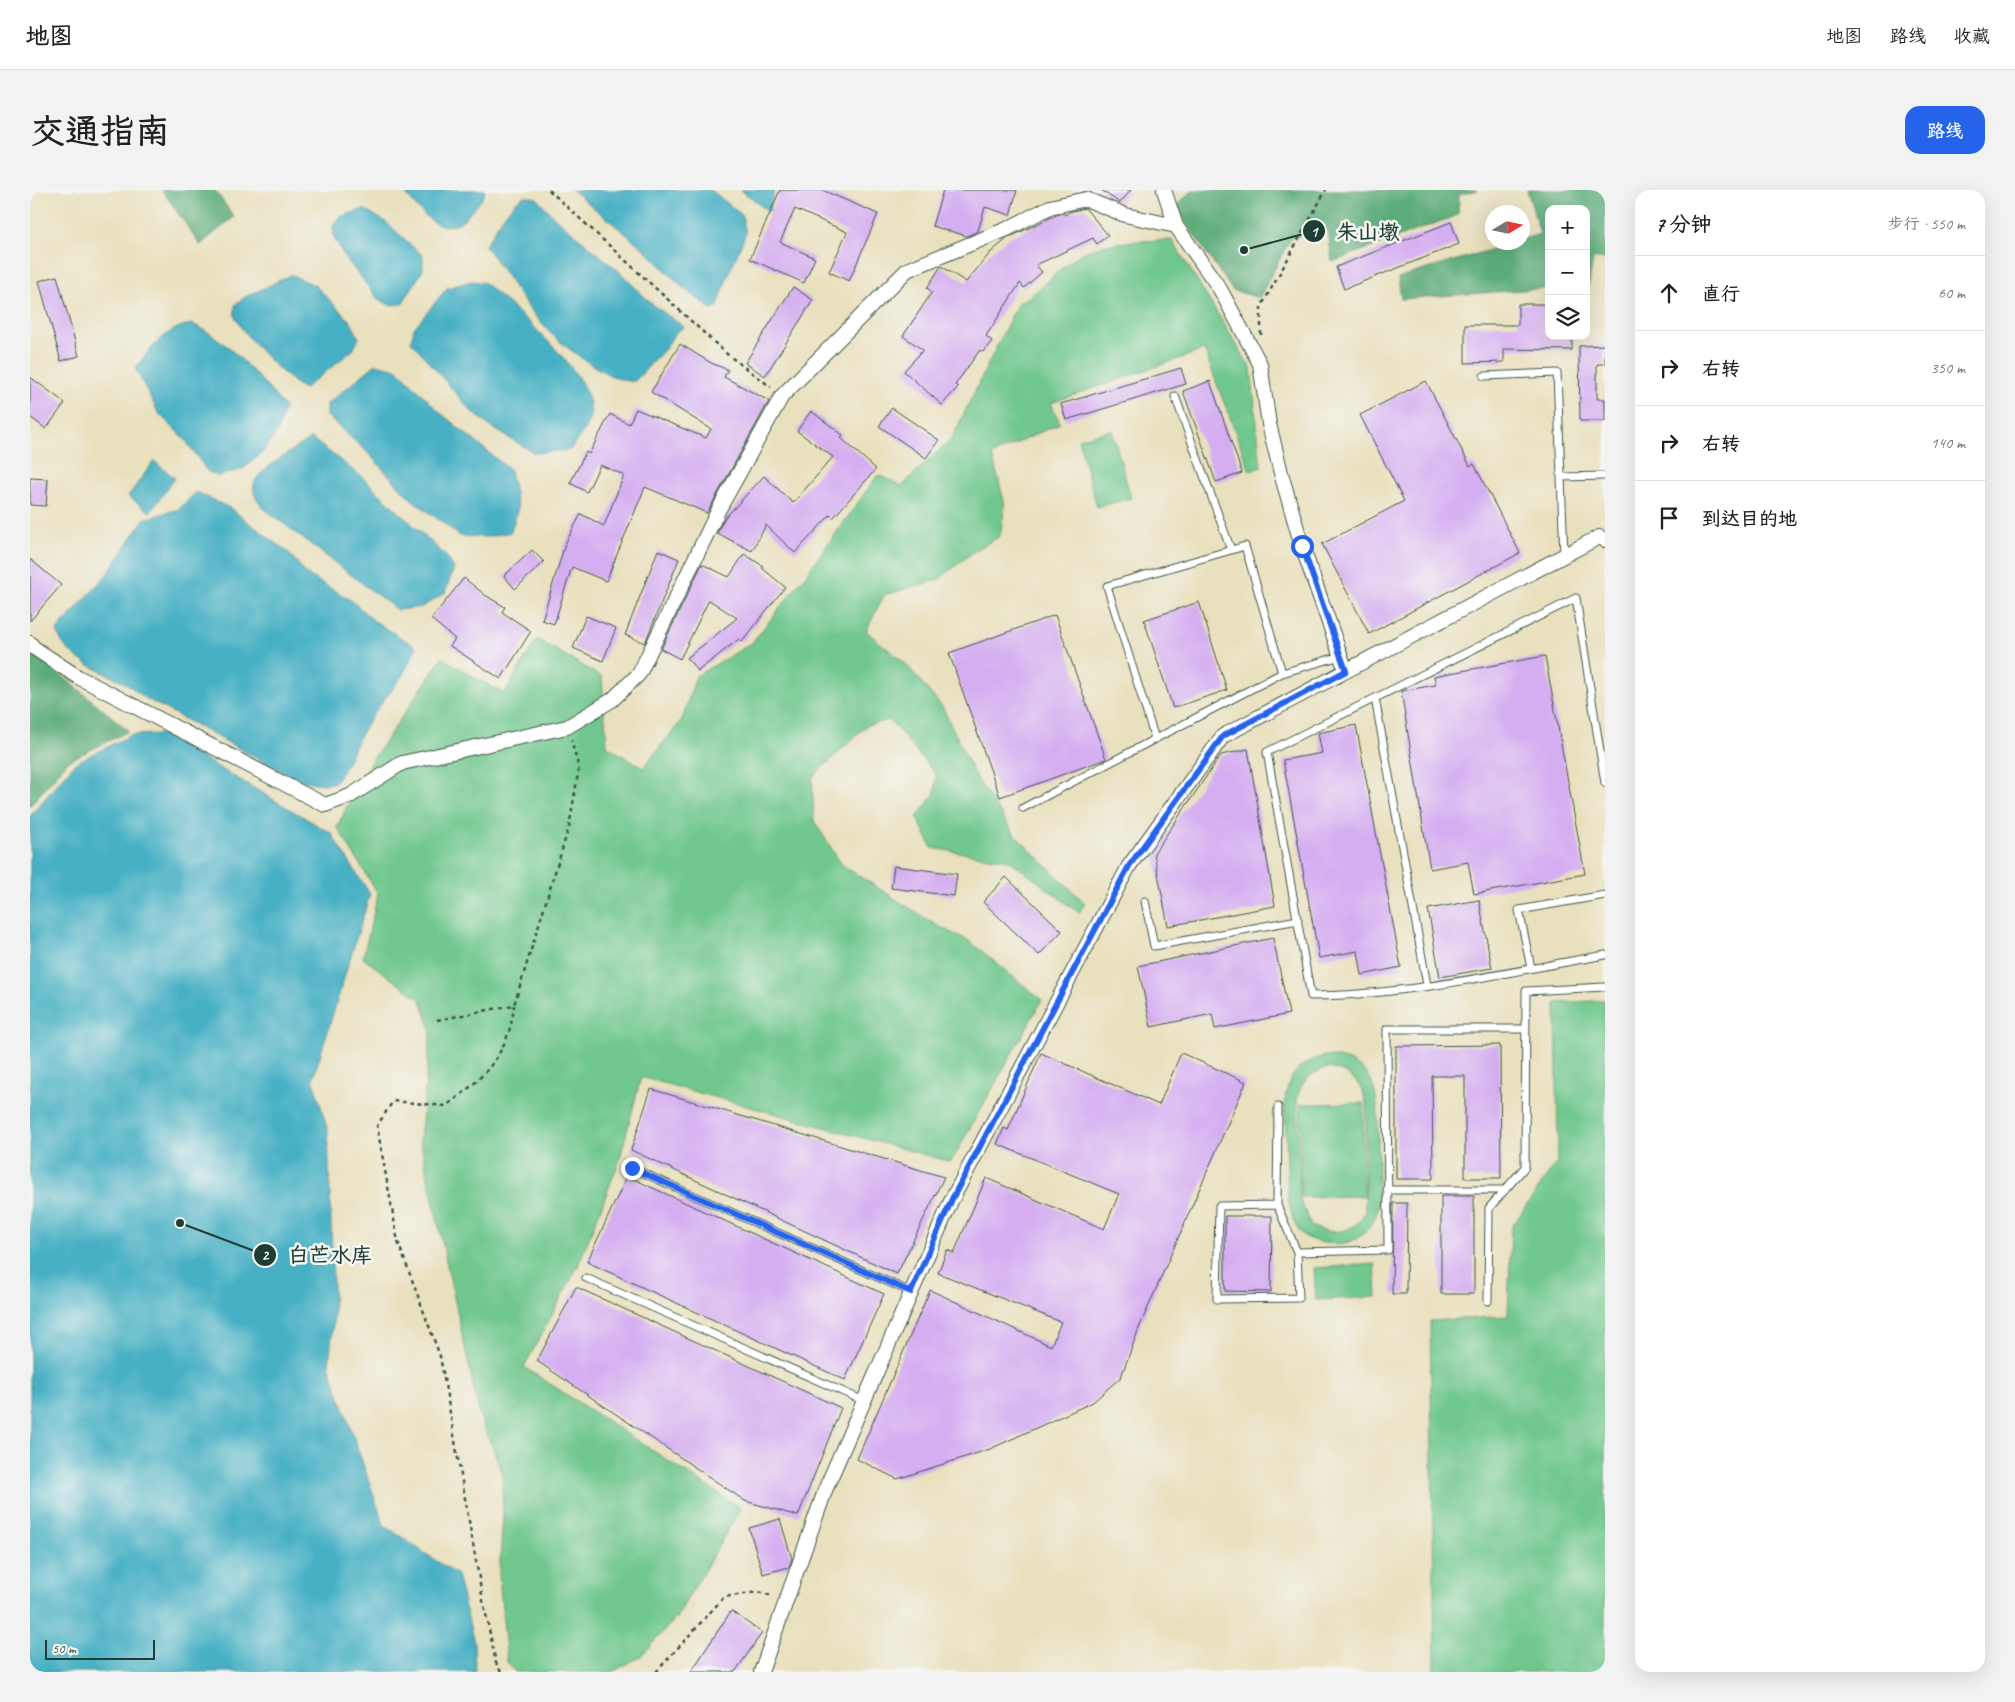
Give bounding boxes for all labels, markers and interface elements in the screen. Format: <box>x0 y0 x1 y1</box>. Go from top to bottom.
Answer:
text: 地图 <box>25 21 73 51</box>
text: 地图 <box>1826 25 1862 47</box>
text: 路线 <box>1890 25 1926 47</box>
text: 收藏 <box>1954 25 1990 47</box>
button: 路线 <box>1905 106 1985 154</box>
text: 交通指南 <box>30 109 170 154</box>
north arrow <box>1485 205 1530 250</box>
map controls <box>1545 205 1590 340</box>
button: + <box>1545 205 1590 250</box>
text: 7 分钟 <box>1655 211 1711 237</box>
callout: 朱山墩 <box>1302 213 1410 249</box>
text: 步行 · 550 m <box>1888 214 1965 234</box>
text: 朱山墩 <box>1337 219 1400 245</box>
text: 1 <box>1311 223 1320 242</box>
button: − <box>1545 250 1590 295</box>
icon: ahead <box>1655 279 1683 307</box>
text: 直行 <box>1702 282 1740 306</box>
text: 60 m <box>1938 283 1965 303</box>
button: layers <box>1545 295 1590 340</box>
icon: right <box>1655 354 1683 382</box>
text: 右转 <box>1702 357 1740 381</box>
text: 350 m <box>1931 358 1965 378</box>
icon: right <box>1655 429 1683 457</box>
text: 右转 <box>1702 432 1740 456</box>
text: 140 m <box>1931 433 1965 453</box>
icon: arrive <box>1655 504 1683 532</box>
text: 到达目的地 <box>1702 507 1797 531</box>
route start <box>1291 535 1314 558</box>
route end <box>621 1157 644 1180</box>
callout: 白芒水库 <box>253 1237 382 1273</box>
text: 白芒水库 <box>288 1242 372 1268</box>
text: 2 <box>262 1246 270 1265</box>
scale bar <box>45 1637 155 1660</box>
text: 50 m <box>52 1640 76 1657</box>

